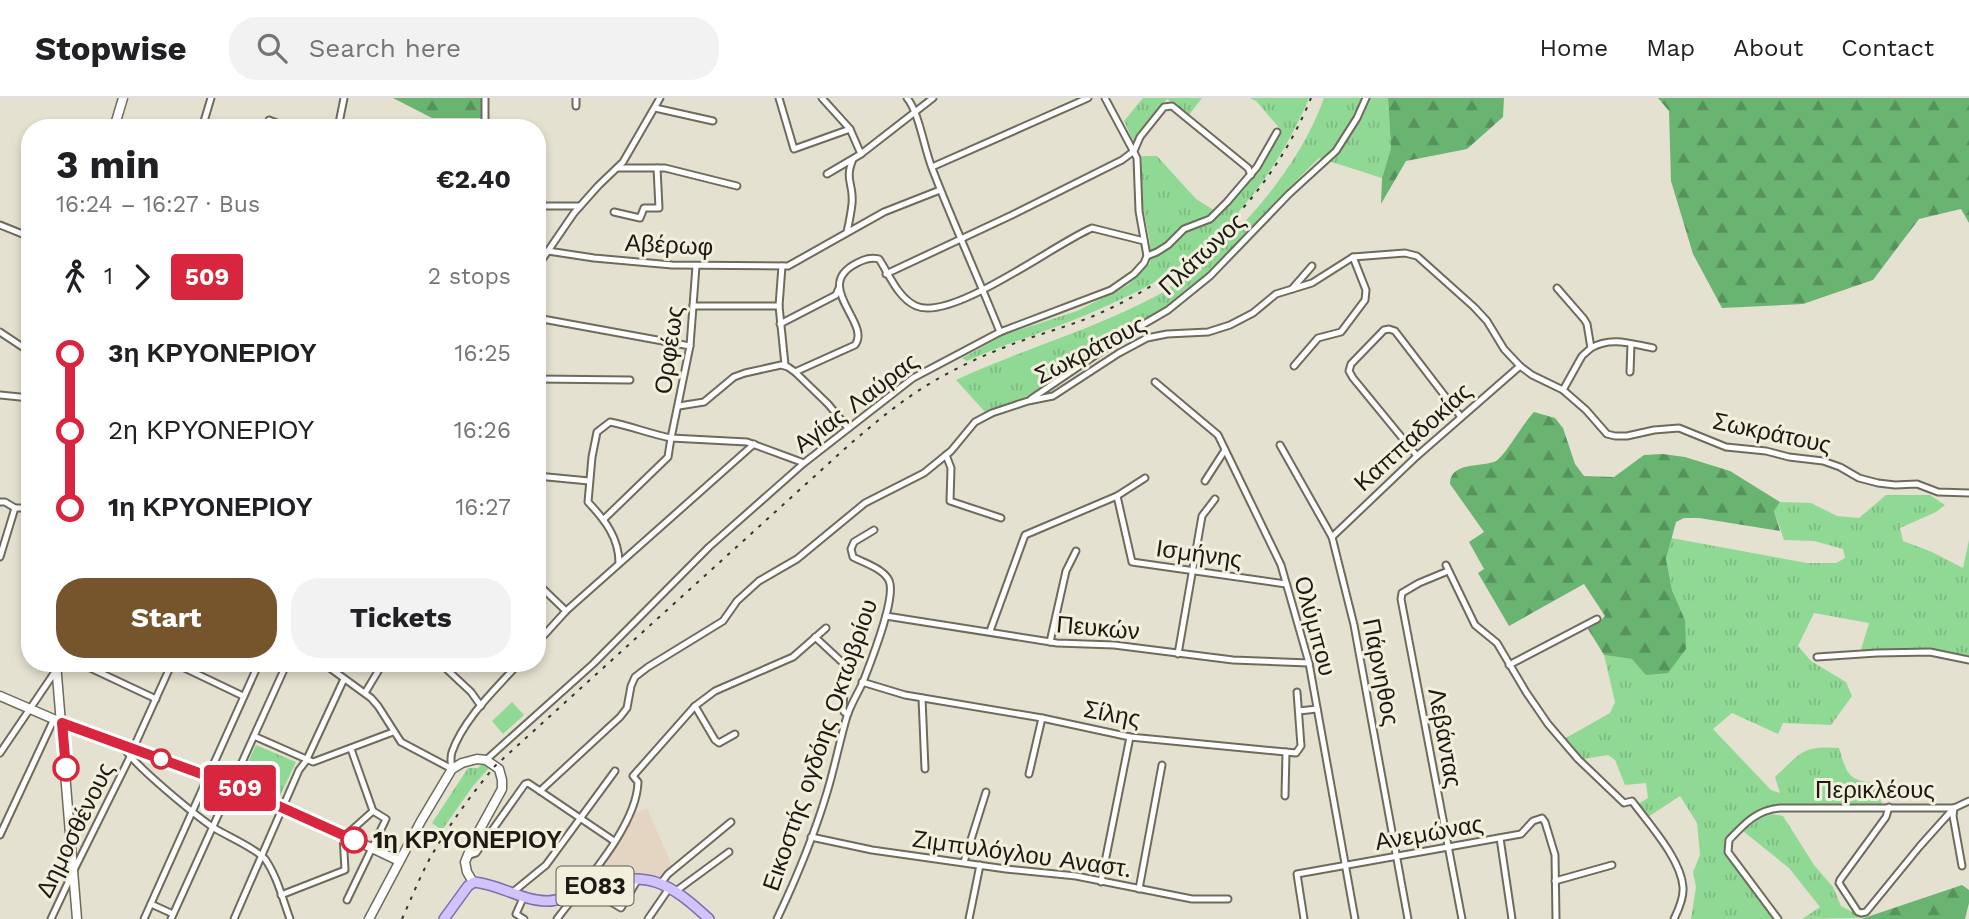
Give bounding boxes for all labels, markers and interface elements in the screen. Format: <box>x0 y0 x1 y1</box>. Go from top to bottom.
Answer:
search box <box>229 17 719 80</box>
text: Stopwise <box>35 29 187 68</box>
icon: search <box>253 29 291 67</box>
text: Search here <box>309 33 461 63</box>
text: Home <box>1540 34 1608 62</box>
text: Map <box>1646 34 1695 62</box>
text: About <box>1733 34 1803 62</box>
text: Contact <box>1841 34 1934 62</box>
text: 3 min <box>56 143 160 187</box>
text: €2.40 <box>436 164 511 194</box>
text: 16:24 – 16:27 · Bus <box>56 191 260 218</box>
street label: Πλάτωνος <box>1153 207 1251 301</box>
street label: Αβέρωφ <box>624 229 714 261</box>
icon: walk <box>56 258 94 296</box>
icon: forward <box>123 258 161 296</box>
text: 1 <box>104 263 113 290</box>
text: 509 <box>185 263 229 291</box>
text: 2 stops <box>428 263 511 290</box>
street label: Ορφέως <box>649 304 689 396</box>
street label: Σωκράτους <box>1030 310 1150 390</box>
text: 3η ΚΡΥΟΝΕΡΙΟΥ <box>108 338 317 368</box>
text: 16:25 <box>454 340 511 367</box>
street label: Αγίας Λαύρας <box>788 347 924 459</box>
street label: Καππαδοκίας <box>1349 377 1477 497</box>
street label: Σωκράτους <box>1710 407 1834 459</box>
text: 2η ΚΡΥΟΝΕΡΙΟΥ <box>108 415 315 445</box>
text: 16:26 <box>454 417 511 444</box>
text: 1η ΚΡΥΟΝΕΡΙΟΥ <box>108 492 313 522</box>
text: 16:27 <box>455 494 511 521</box>
street label: Ισμήνης <box>1154 534 1244 574</box>
street label: Ολύμπου <box>1288 573 1342 679</box>
button: Start <box>56 578 277 658</box>
button: Tickets <box>291 578 511 658</box>
street label: Εικοστής ογδόης Οκτωβρίου <box>757 595 883 895</box>
street label: Πευκών <box>1055 610 1141 646</box>
street label: Πάρνηθος <box>1357 616 1405 728</box>
street label: Λεβάντας <box>1422 686 1468 790</box>
street label: Σίλης <box>1081 695 1143 733</box>
unlabelled marker <box>151 749 171 769</box>
unlabelled marker <box>53 755 79 781</box>
street label: Δημοσθένους <box>30 758 120 902</box>
line badge: 509 <box>200 765 280 811</box>
text: 509 <box>218 774 262 802</box>
street label: Περικλέους <box>1815 776 1935 804</box>
street label: Ανεμώνας <box>1373 810 1485 856</box>
street label: Ζιμπυλόγλου Αναστ. <box>911 825 1133 883</box>
place label: 1η ΚΡΥΟΝΕΡΙΟΥ <box>373 826 562 854</box>
marker: 1η ΚΡΥΟΝΕΡΙΟΥ <box>341 827 367 853</box>
road number: ΕΟ83 <box>556 866 634 906</box>

